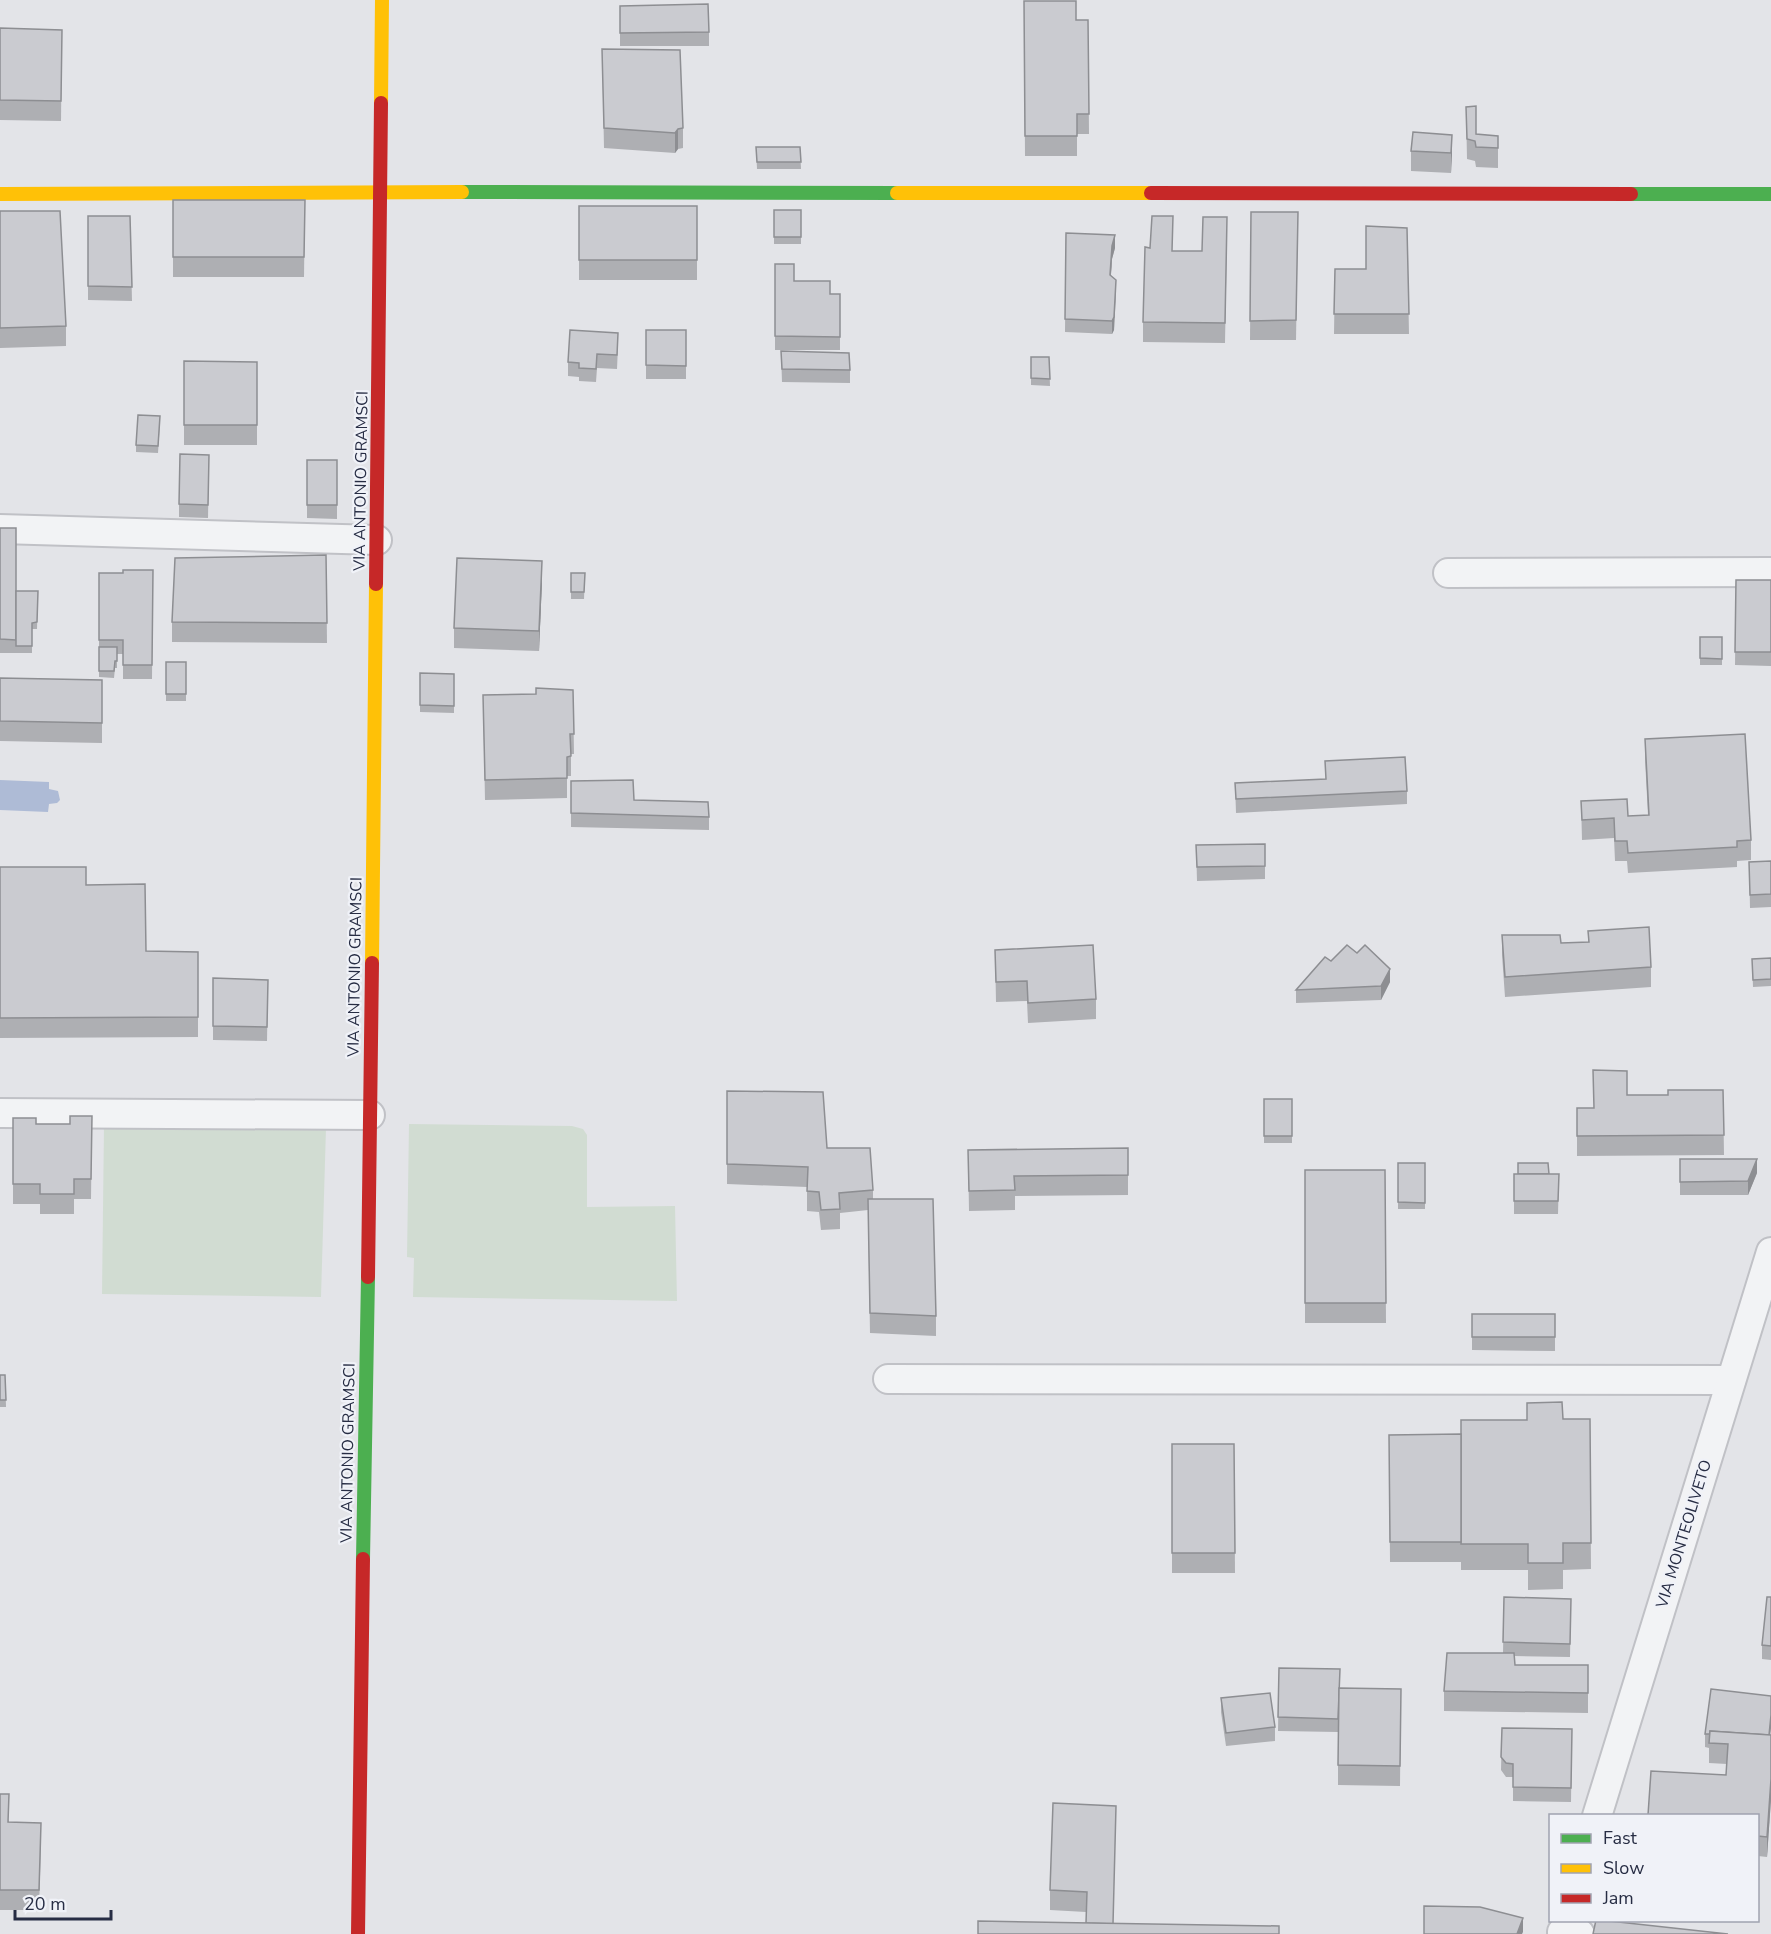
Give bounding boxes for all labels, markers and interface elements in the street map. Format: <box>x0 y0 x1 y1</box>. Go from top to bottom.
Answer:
street label: VIA ANTONIO GRAMSCI <box>348 391 374 572</box>
street label: VIA ANTONIO GRAMSCI <box>342 877 368 1058</box>
street label: VIA ANTONIO GRAMSCI <box>335 1363 361 1544</box>
street label: VIA MONTEOLIVETO <box>1651 1457 1717 1612</box>
legend <box>1549 1814 1759 1922</box>
text: Fast <box>1603 1826 1638 1850</box>
text: Slow <box>1603 1856 1644 1880</box>
scale bar <box>15 1883 111 1921</box>
text: Jam <box>1602 1886 1634 1910</box>
text: 20 m <box>24 1892 66 1916</box>

